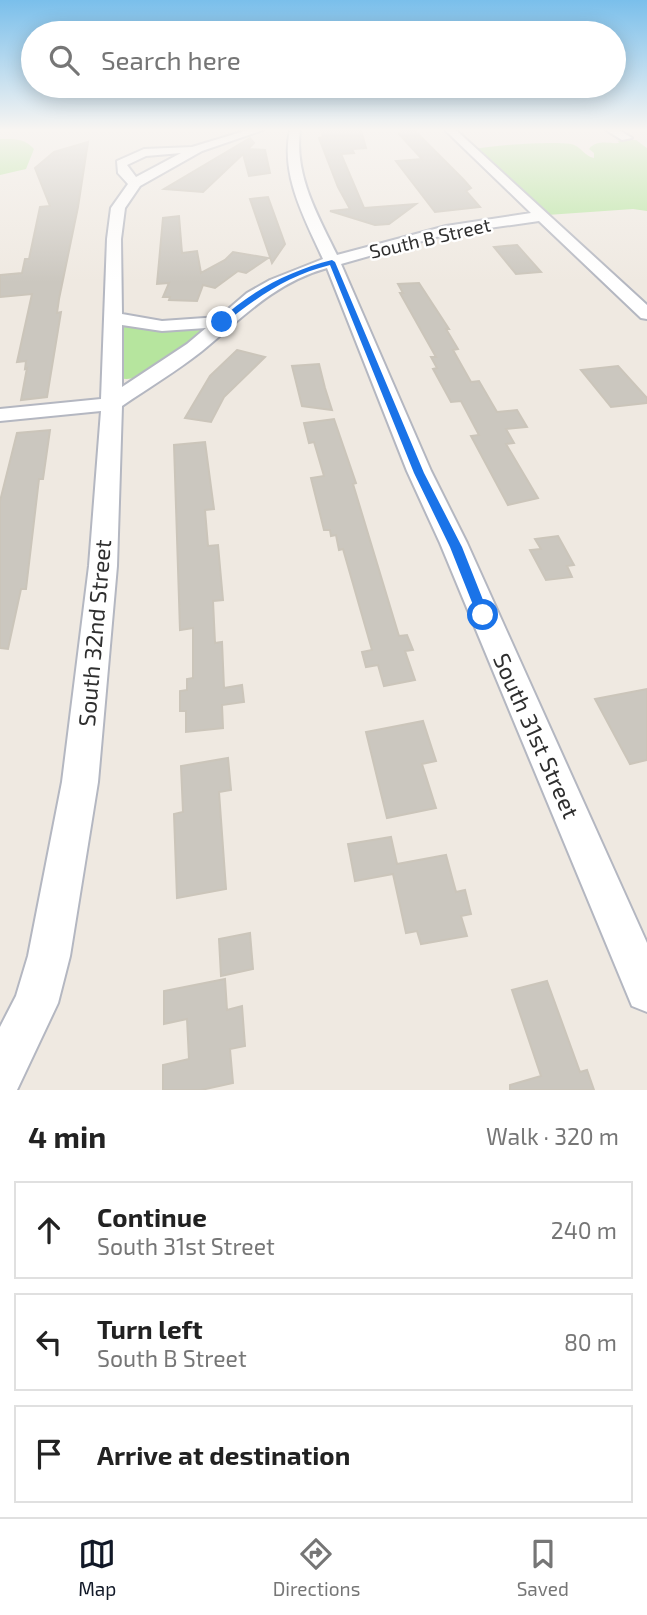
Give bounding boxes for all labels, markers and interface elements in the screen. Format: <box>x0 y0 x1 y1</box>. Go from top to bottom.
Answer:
search box <box>21 21 626 98</box>
icon: search <box>45 41 83 79</box>
text: Search here <box>101 44 241 75</box>
street label: South B Street <box>367 212 493 263</box>
route end <box>206 306 237 337</box>
street label: South 32nd Street <box>72 538 116 728</box>
route start <box>467 599 498 630</box>
street label: South 31st Street <box>488 649 586 823</box>
text: 4 min <box>28 1118 106 1154</box>
text: Walk · 320 m <box>486 1122 619 1150</box>
text: Continue <box>97 1201 207 1232</box>
icon: ahead <box>30 1211 68 1249</box>
text: 240 m <box>551 1216 617 1244</box>
text: South 31st Street <box>97 1232 275 1260</box>
text: Turn left <box>97 1313 203 1344</box>
icon: left <box>30 1323 68 1361</box>
text: 80 m <box>564 1328 617 1356</box>
text: South B Street <box>97 1344 247 1372</box>
icon: arrive <box>30 1435 68 1473</box>
text: Arrive at destination <box>97 1439 350 1470</box>
tab: Map <box>78 1535 116 1600</box>
tab: Directions <box>273 1535 360 1600</box>
tab: Saved <box>517 1535 569 1600</box>

